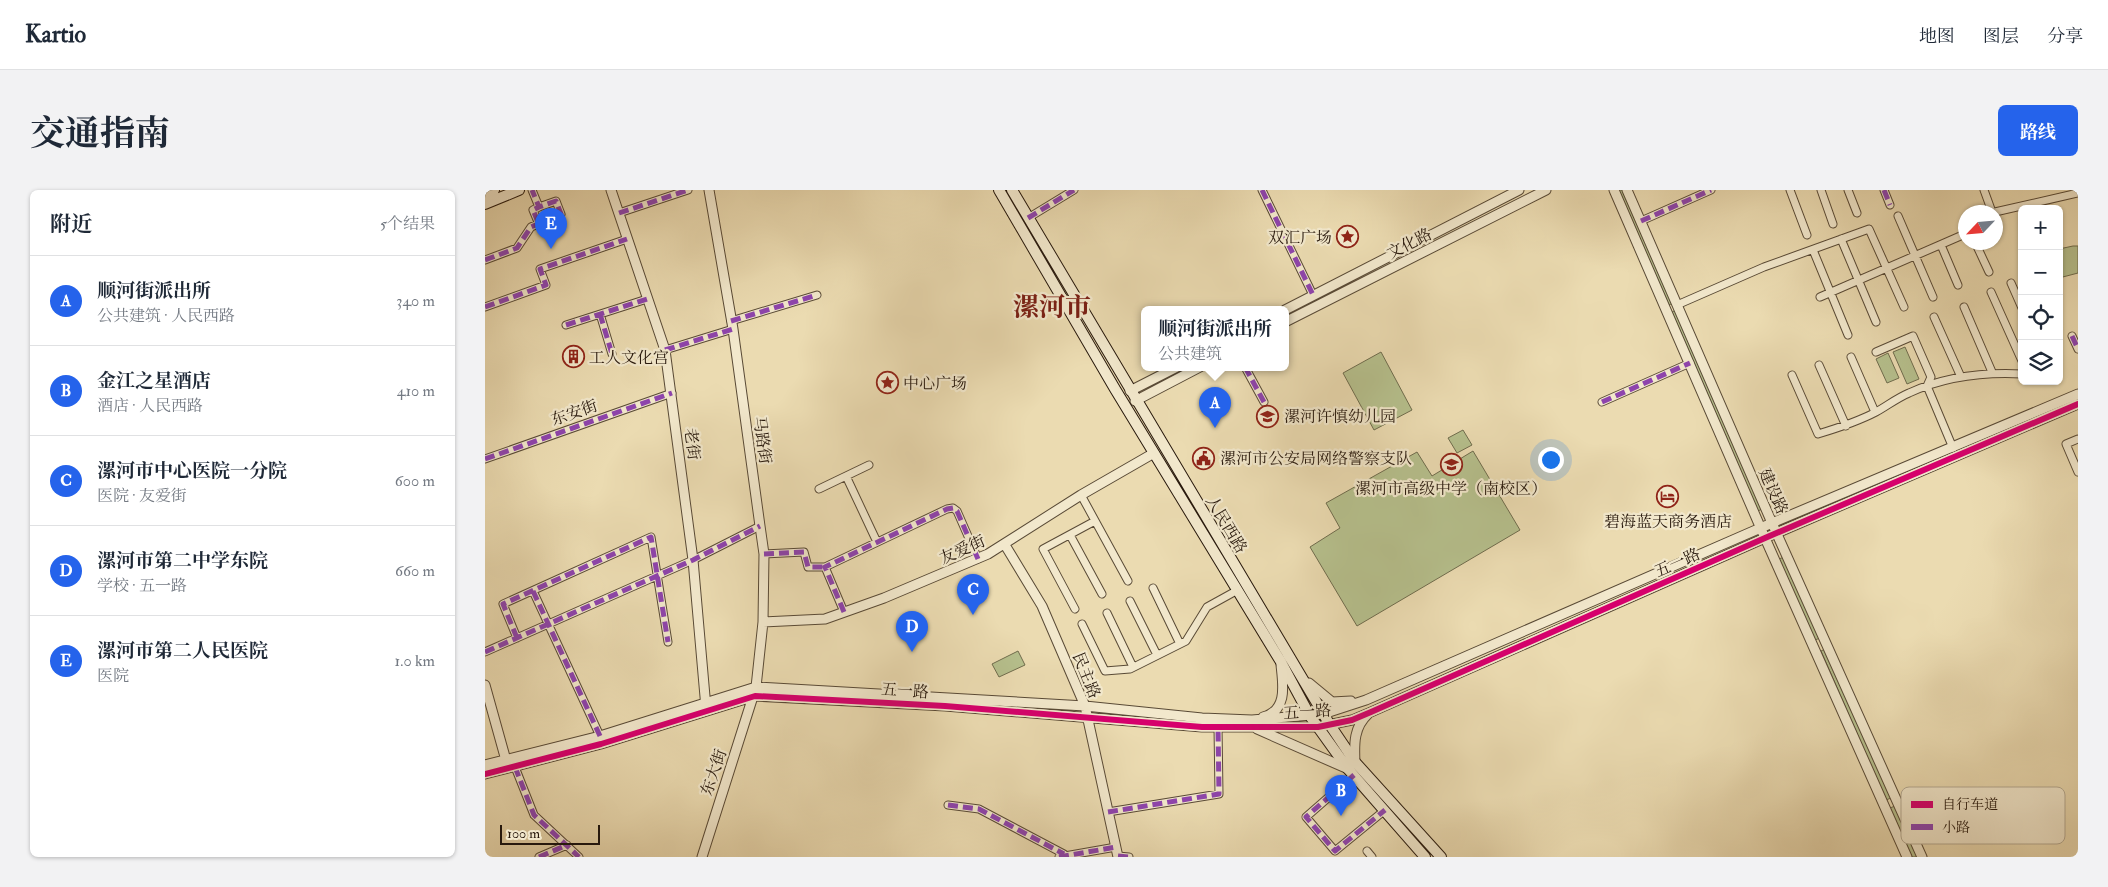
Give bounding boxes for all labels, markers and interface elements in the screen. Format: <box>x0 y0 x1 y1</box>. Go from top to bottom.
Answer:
text: Kartio <box>25 19 86 50</box>
text: 地图 <box>1919 25 1955 48</box>
text: 图层 <box>1983 25 2019 48</box>
text: 分享 <box>2047 25 2083 48</box>
button: 路线 <box>1998 105 2078 156</box>
text: 交通指南 <box>30 112 170 156</box>
north arrow <box>1958 205 2003 250</box>
map controls <box>2018 205 2063 385</box>
button: + <box>2018 205 2063 250</box>
pin: E <box>535 208 567 249</box>
text: 附近 <box>50 211 92 238</box>
text: 5个结果 <box>380 214 435 234</box>
street label: 文化路 <box>1384 224 1435 264</box>
place icon: 双汇广场 <box>1336 225 1360 249</box>
place label: 双汇广场 <box>1268 228 1332 248</box>
button: − <box>2018 250 2063 295</box>
text: 顺河街派出所 <box>97 279 211 303</box>
text: A <box>61 291 71 311</box>
text: 340 m <box>396 291 435 311</box>
district label: 漯河市 <box>1013 292 1091 324</box>
button: locate <box>2018 295 2063 340</box>
text: 公共建筑 · 人民西路 <box>97 306 235 326</box>
popup <box>1141 306 1289 371</box>
text: 顺河街派出所 <box>1158 317 1272 341</box>
button: layers <box>2018 340 2063 385</box>
text: 公共建筑 <box>1158 344 1222 364</box>
building icon: 工人文化宫 <box>561 345 585 369</box>
place label: 工人文化宫 <box>589 348 669 368</box>
text: 金江之星酒店 <box>97 369 211 393</box>
place icon: 中心广场 <box>875 371 899 395</box>
place label: 中心广场 <box>903 374 967 394</box>
text: B <box>61 381 71 401</box>
text: 410 m <box>397 381 435 401</box>
pin: A <box>1199 387 1231 428</box>
text: 酒店 · 人民西路 <box>97 396 203 416</box>
street label: 东安街 <box>548 396 600 430</box>
school or university icon: 漯河许慎幼儿园 <box>1256 404 1280 428</box>
place label: 漯河许慎幼儿园 <box>1284 407 1396 427</box>
street label: 马路街 <box>749 415 775 465</box>
street label: 老街 <box>680 427 704 461</box>
public building icon: 漯河市公安局网络警察支队 <box>1192 446 1216 470</box>
your location <box>1538 447 1564 473</box>
place label: 漯河市公安局网络警察支队 <box>1220 449 1412 469</box>
school or university icon: 漯河市高级中学（南校区） <box>1439 452 1463 476</box>
text: 漯河市中心医院一分院 <box>97 459 287 483</box>
street label: 建设路 <box>1754 465 1792 517</box>
text: C <box>60 471 72 491</box>
text: 600 m <box>395 471 435 491</box>
place label: 漯河市高级中学（南校区） <box>1355 479 1547 499</box>
hotel icon: 碧海蓝天商务酒店 <box>1656 485 1680 509</box>
text: 医院 · 友爱街 <box>97 486 187 506</box>
street label: 人民西路 <box>1201 492 1251 557</box>
place label: 碧海蓝天商务酒店 <box>1604 512 1732 532</box>
street label: 友爱街 <box>936 531 988 569</box>
street label: 五一路 <box>1651 544 1703 582</box>
text: 漯河市第二中学东院 <box>97 549 268 573</box>
text: D <box>59 561 73 581</box>
text: 660 m <box>395 561 435 581</box>
pin: C <box>957 574 989 615</box>
text: 学校 · 五一路 <box>97 576 187 596</box>
pin: D <box>896 611 928 652</box>
text: 漯河市第二人民医院 <box>97 639 268 663</box>
street label: 民主路 <box>1068 649 1104 701</box>
text: E <box>60 651 72 671</box>
text: 1.0 km <box>395 651 435 671</box>
text: 医院 <box>97 666 129 686</box>
street label: 五一路 <box>880 679 930 703</box>
street label: 五一路 <box>1282 700 1332 724</box>
street label: 东大街 <box>697 746 731 798</box>
pin: B <box>1325 775 1357 816</box>
legend <box>1901 787 2065 844</box>
text: 自行车道 <box>1942 796 1998 813</box>
text: 小路 <box>1942 819 1970 836</box>
scale bar <box>500 822 600 845</box>
text: 100 m <box>507 825 540 842</box>

